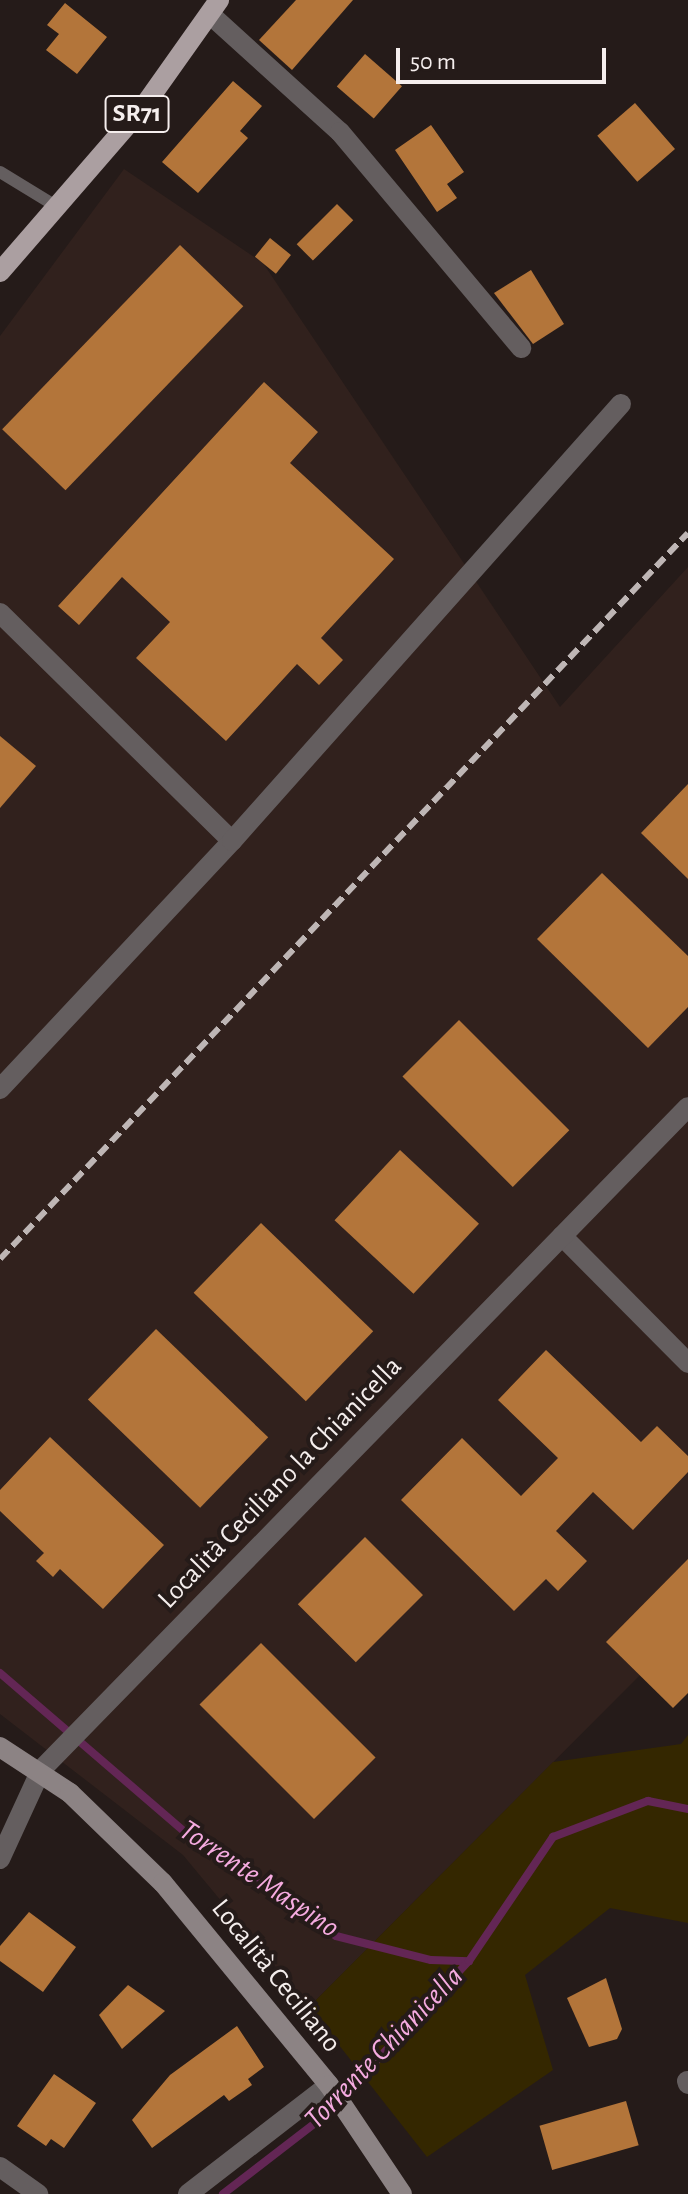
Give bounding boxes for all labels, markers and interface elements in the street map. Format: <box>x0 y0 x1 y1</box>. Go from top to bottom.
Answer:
scale bar <box>400 32 610 82</box>
text: 50 m <box>410 50 456 74</box>
road number: SR71 <box>103 92 171 136</box>
street label: Località Ceciliano la Chianicella <box>151 1350 409 1616</box>
water label: Torrente Maspino <box>172 1812 346 1946</box>
street label: Località Ceciliano <box>204 1893 348 2059</box>
water label: Torrente Chianicella <box>297 1959 471 2137</box>

